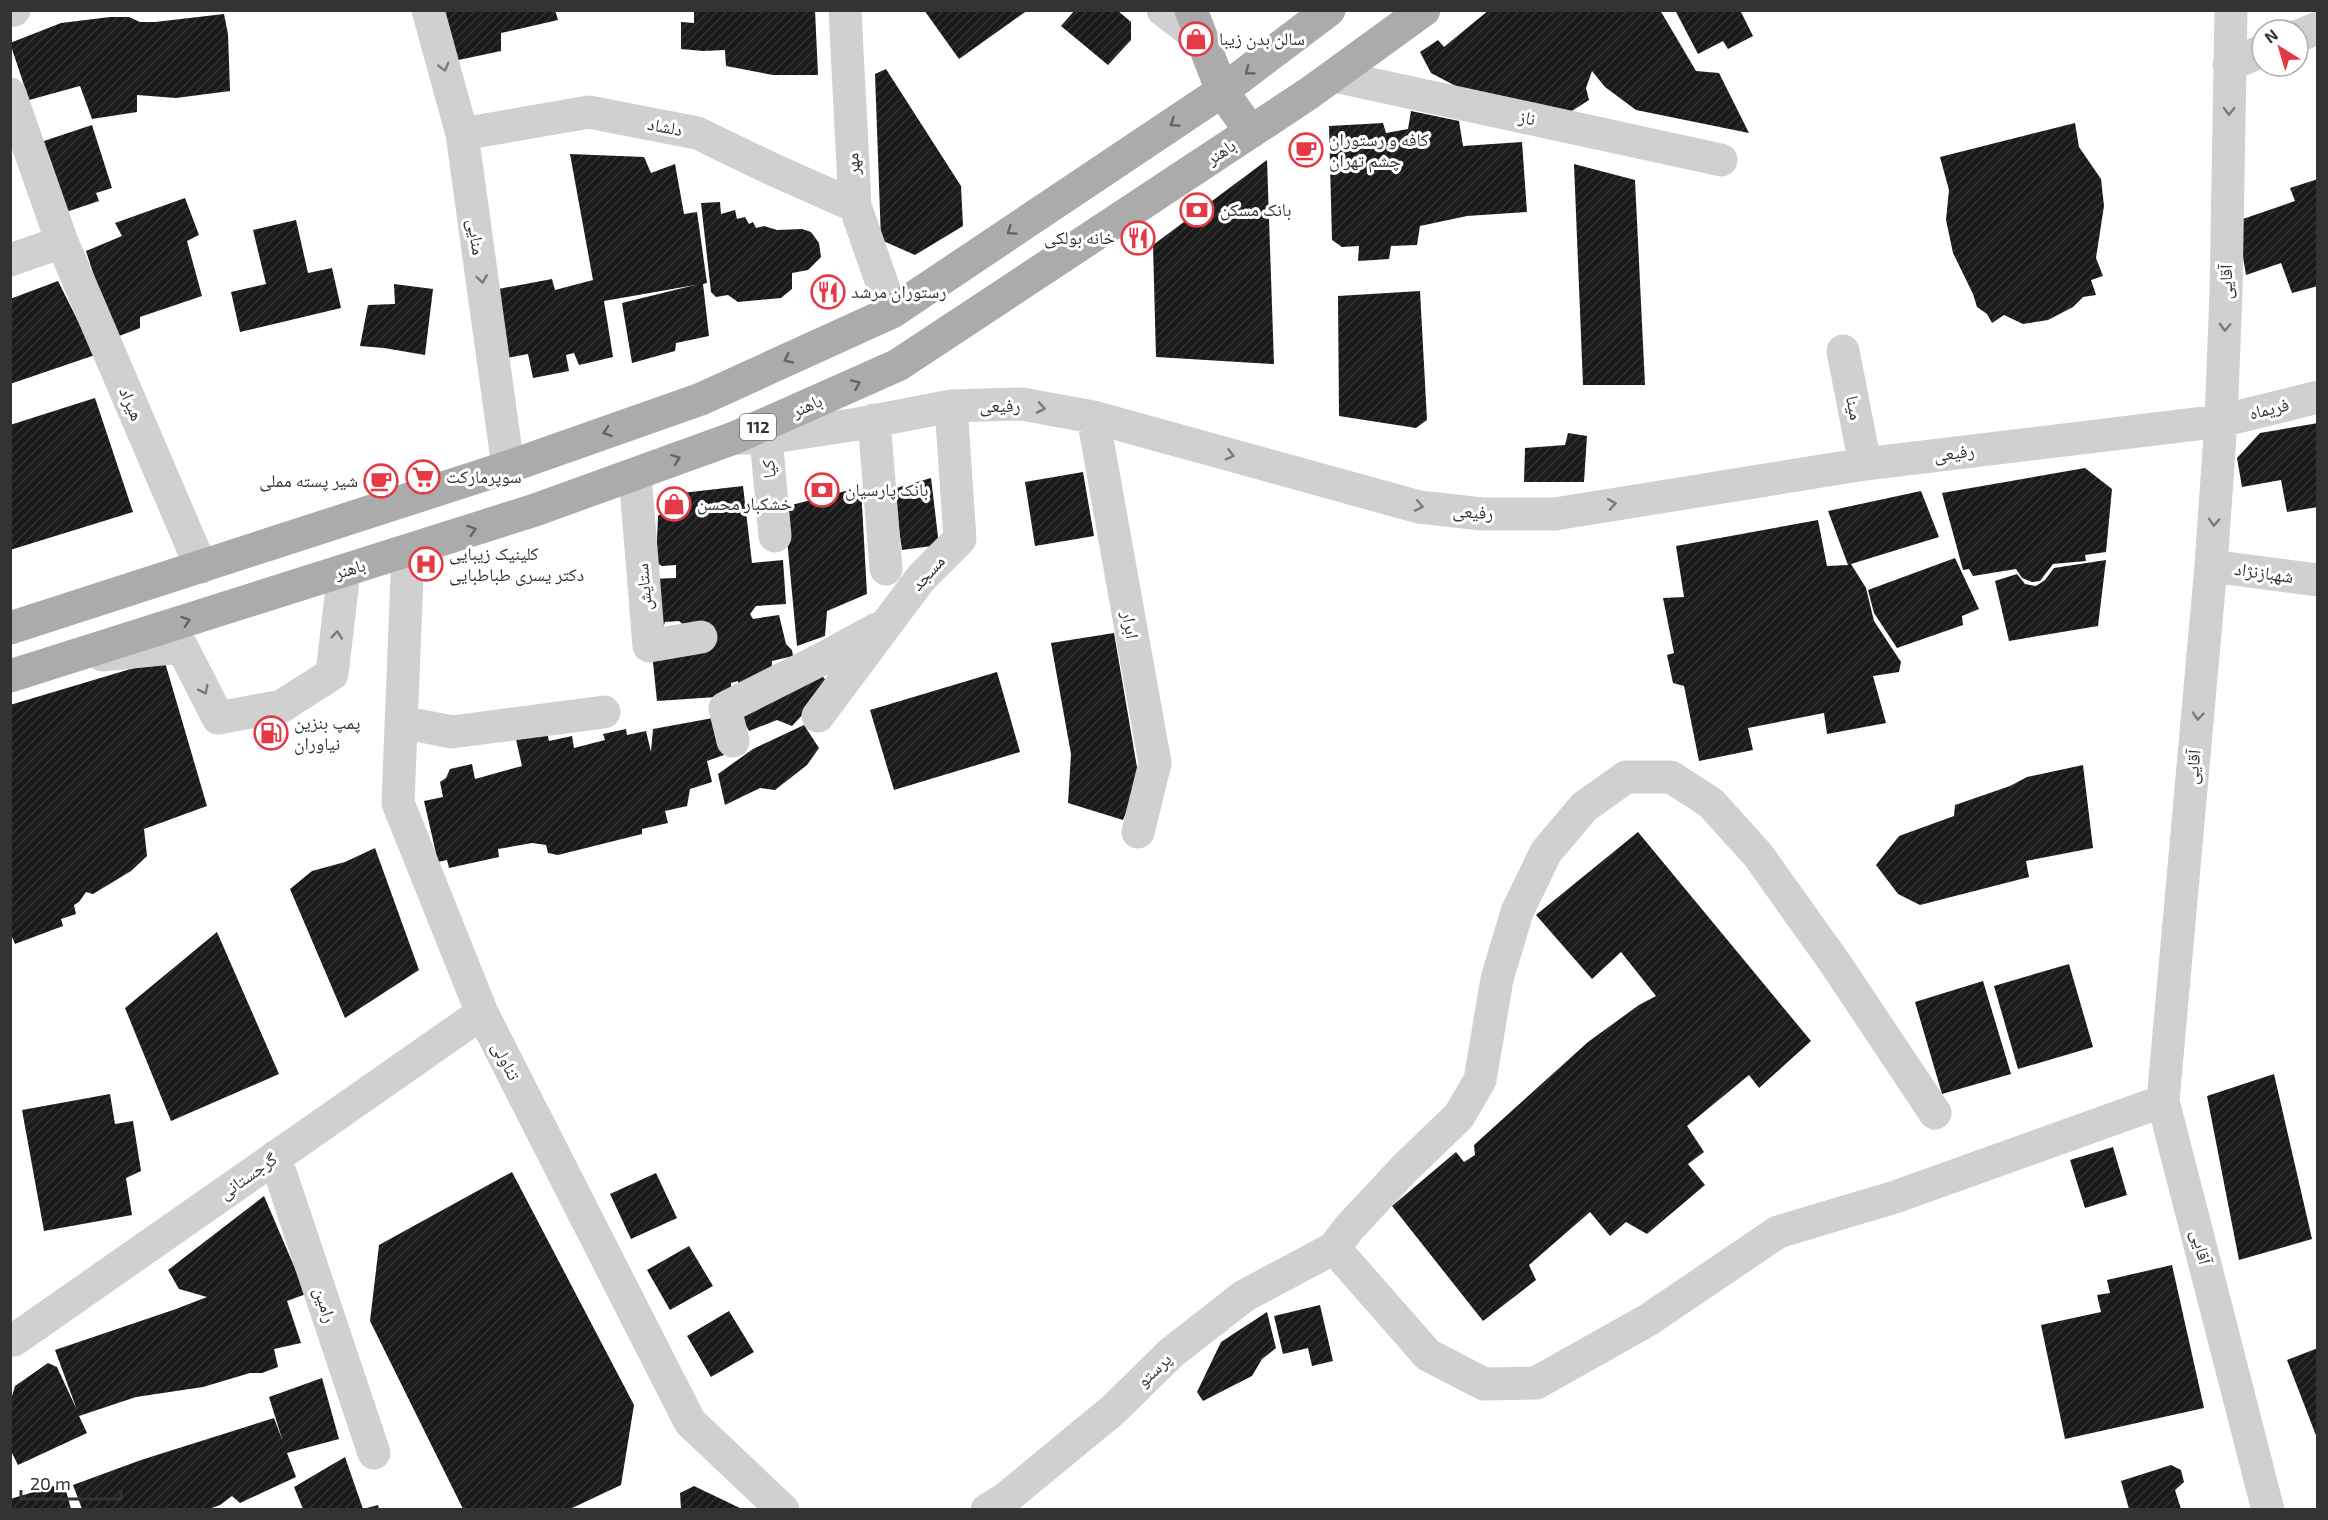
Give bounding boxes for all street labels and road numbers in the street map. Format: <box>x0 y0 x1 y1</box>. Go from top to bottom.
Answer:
street label: ناز <box>1516 104 1538 130</box>
street label: دلشاد <box>646 112 685 140</box>
street label: باهنر <box>1201 133 1240 170</box>
street label: مهر <box>840 152 864 177</box>
street label: منایی <box>463 217 490 257</box>
street label: آقایی <box>2214 264 2237 300</box>
street label: هیراد <box>115 383 149 424</box>
street label: باهنر <box>787 389 826 422</box>
street label: فریماه <box>2247 392 2291 424</box>
street label: رفیعی <box>980 394 1020 417</box>
street label: مینا <box>1842 394 1868 422</box>
road number: 112 <box>740 414 776 440</box>
street label: رفیعی <box>1932 439 1976 466</box>
street label: کیا <box>756 458 780 479</box>
street label: رفیعی <box>1452 499 1494 524</box>
street label: مسجد <box>905 550 949 595</box>
street label: باهنر <box>331 553 368 584</box>
street label: شهبازنژاد <box>2233 557 2295 588</box>
street label: ستایش <box>630 562 657 612</box>
street label: ابرار <box>1117 608 1144 640</box>
street label: آقایی <box>2180 748 2206 785</box>
street label: تناولی <box>487 1037 526 1084</box>
street label: گرجستانی <box>214 1147 282 1204</box>
street label: آقایی <box>2186 1227 2217 1267</box>
street label: رامین <box>309 1284 342 1326</box>
street label: پرستو <box>1131 1347 1176 1392</box>

